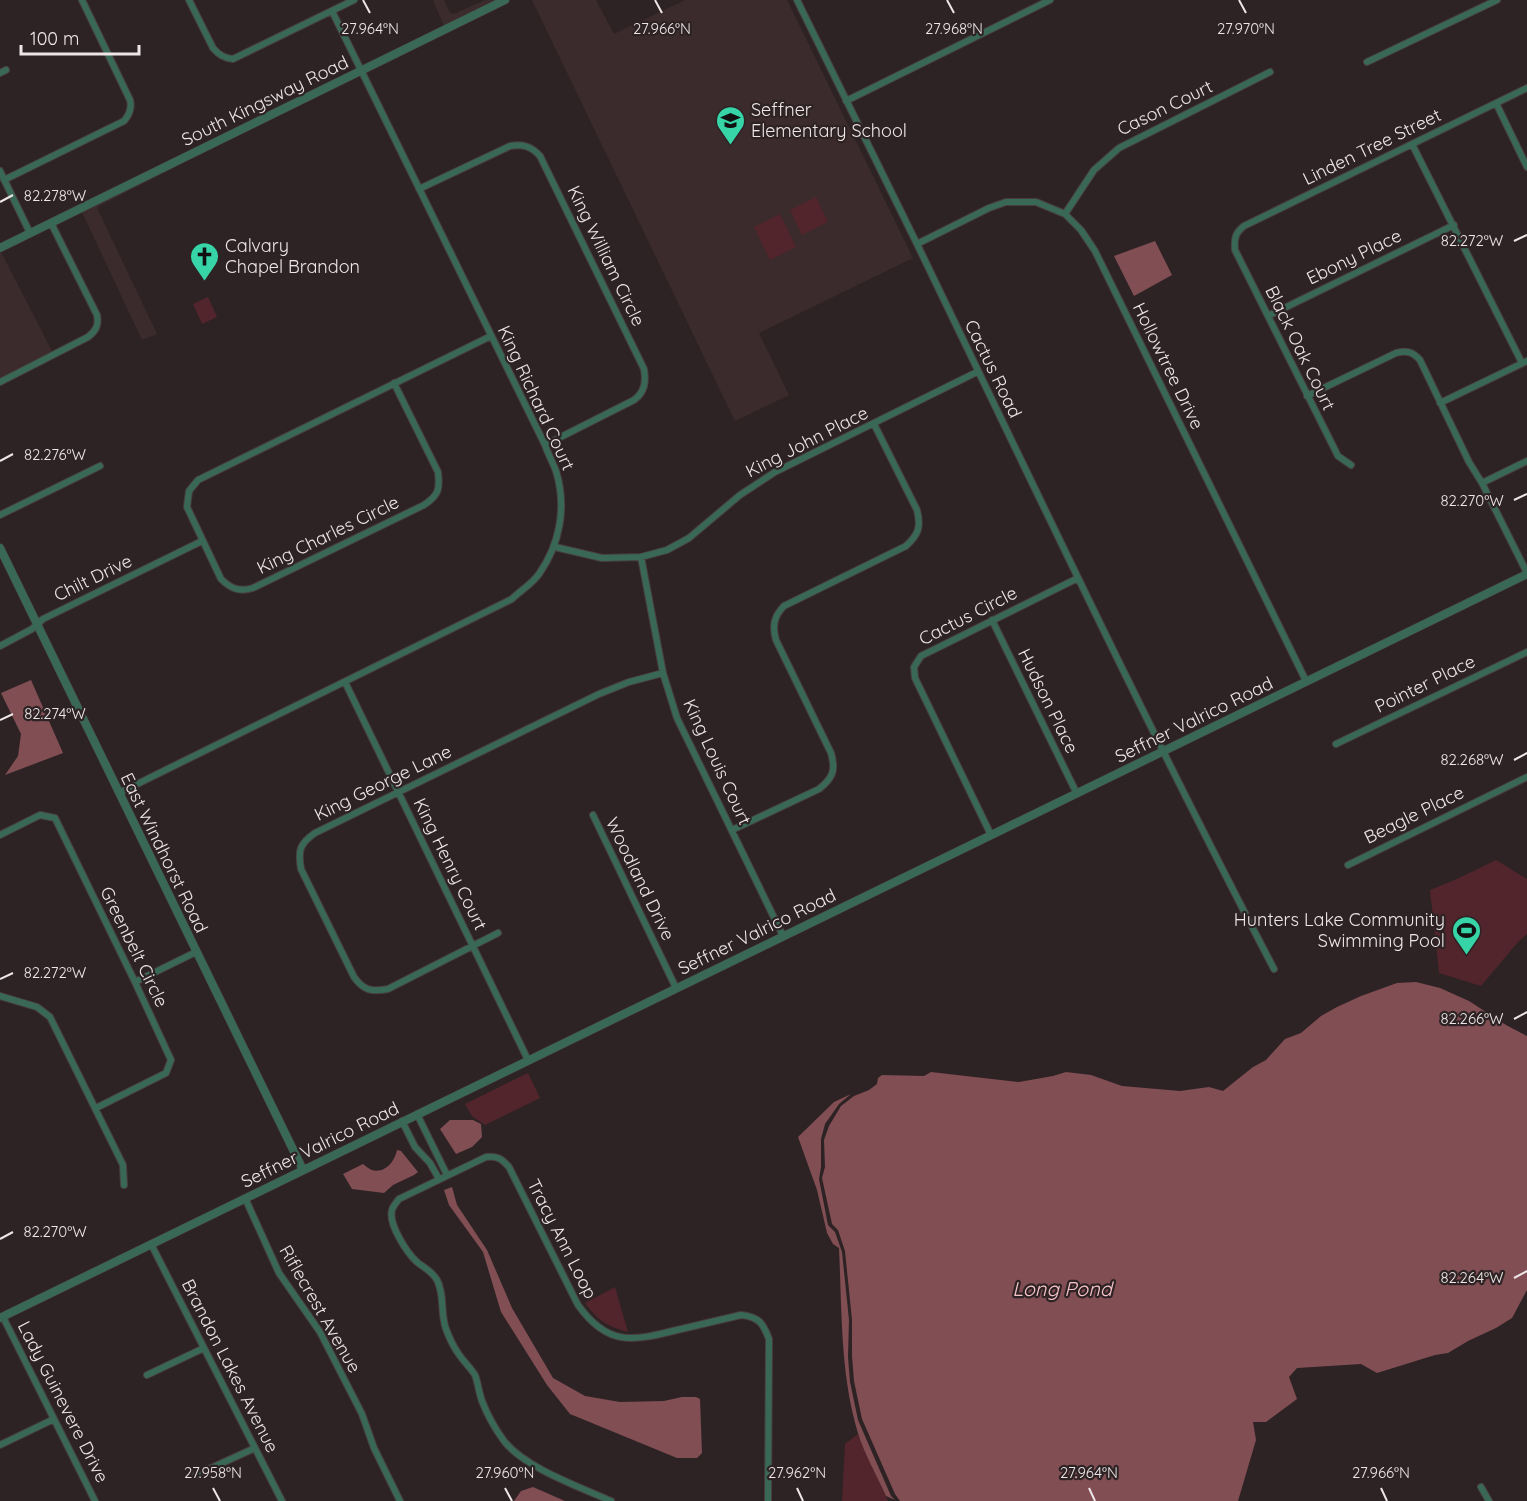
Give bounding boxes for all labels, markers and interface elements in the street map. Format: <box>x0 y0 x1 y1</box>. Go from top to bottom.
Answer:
scale bar <box>21 18 140 56</box>
text: 27.964°N <box>341 19 399 38</box>
text: 27.966°N <box>633 19 691 38</box>
text: 27.968°N <box>925 19 983 38</box>
text: 27.970°N <box>1217 19 1275 38</box>
text: 100 m <box>30 27 79 50</box>
street label: South Kingsway Road <box>178 50 352 151</box>
street label: Cason Court <box>1113 75 1216 141</box>
place label: Seffner Elementary School <box>751 98 907 142</box>
street label: Linden Tree Street <box>1299 103 1445 190</box>
school or university icon: Seffner Elementary School <box>714 104 746 146</box>
street label: King William Circle <box>562 182 650 330</box>
text: 82.278°W <box>24 186 87 205</box>
street label: Ebony Place <box>1303 224 1405 289</box>
text: 82.272°W <box>1441 231 1504 250</box>
place label: Calvary Chapel Brandon <box>225 234 360 278</box>
church icon: Calvary Chapel Brandon <box>188 240 220 282</box>
street label: Black Oak Court <box>1260 282 1341 414</box>
street label: Hollowtree Drive <box>1128 299 1209 433</box>
street label: Cactus Road <box>960 316 1027 422</box>
street label: King Richard Court <box>493 322 580 474</box>
street label: King John Place <box>742 401 872 482</box>
text: 82.276°W <box>24 445 86 464</box>
street label: King Charles Circle <box>253 490 403 579</box>
text: 82.270°W <box>1440 491 1504 510</box>
street label: Chilt Drive <box>50 549 136 606</box>
street label: Cactus Circle <box>915 581 1021 650</box>
street label: Hudson Place <box>1013 645 1084 757</box>
street label: Pointer Place <box>1371 649 1479 718</box>
street label: Seffner Valrico Road <box>1111 671 1277 768</box>
street label: King Louis Court <box>678 695 757 828</box>
text: 82.274°W <box>24 704 86 723</box>
street label: King George Lane <box>310 739 455 826</box>
text: 82.268°W <box>1440 750 1504 769</box>
street label: East Windhorst Road <box>116 769 213 937</box>
street label: Beagle Place <box>1360 780 1468 849</box>
street label: King Henry Court <box>409 794 492 934</box>
street label: Woodland Drive <box>601 813 680 944</box>
street label: Greenbelt Circle <box>95 883 174 1011</box>
street label: Seffner Valrico Road <box>674 883 840 980</box>
place label: Hunters Lake Community Swimming Pool <box>1234 908 1445 952</box>
sports icon: Hunters Lake Community Swimming Pool <box>1450 914 1482 956</box>
text: 82.272°W <box>24 963 87 982</box>
text: 82.266°W <box>1440 1009 1504 1028</box>
street label: Seffner Valrico Road <box>237 1096 403 1193</box>
street label: Tracy Ann Loop <box>522 1175 603 1303</box>
text: 82.270°W <box>23 1222 87 1241</box>
street label: Riflecrest Avenue <box>275 1241 366 1377</box>
text: 82.264°W <box>1440 1268 1504 1287</box>
street label: Brandon Lakes Avenue <box>177 1275 284 1456</box>
water label: Long Pond <box>1012 1276 1115 1301</box>
street label: Lady Guinevere Drive <box>13 1317 114 1486</box>
text: 27.958°N <box>184 1463 242 1482</box>
text: 27.960°N <box>476 1463 534 1482</box>
text: 27.962°N <box>768 1463 826 1482</box>
text: 27.964°N <box>1060 1463 1118 1482</box>
text: 27.966°N <box>1352 1463 1410 1482</box>

